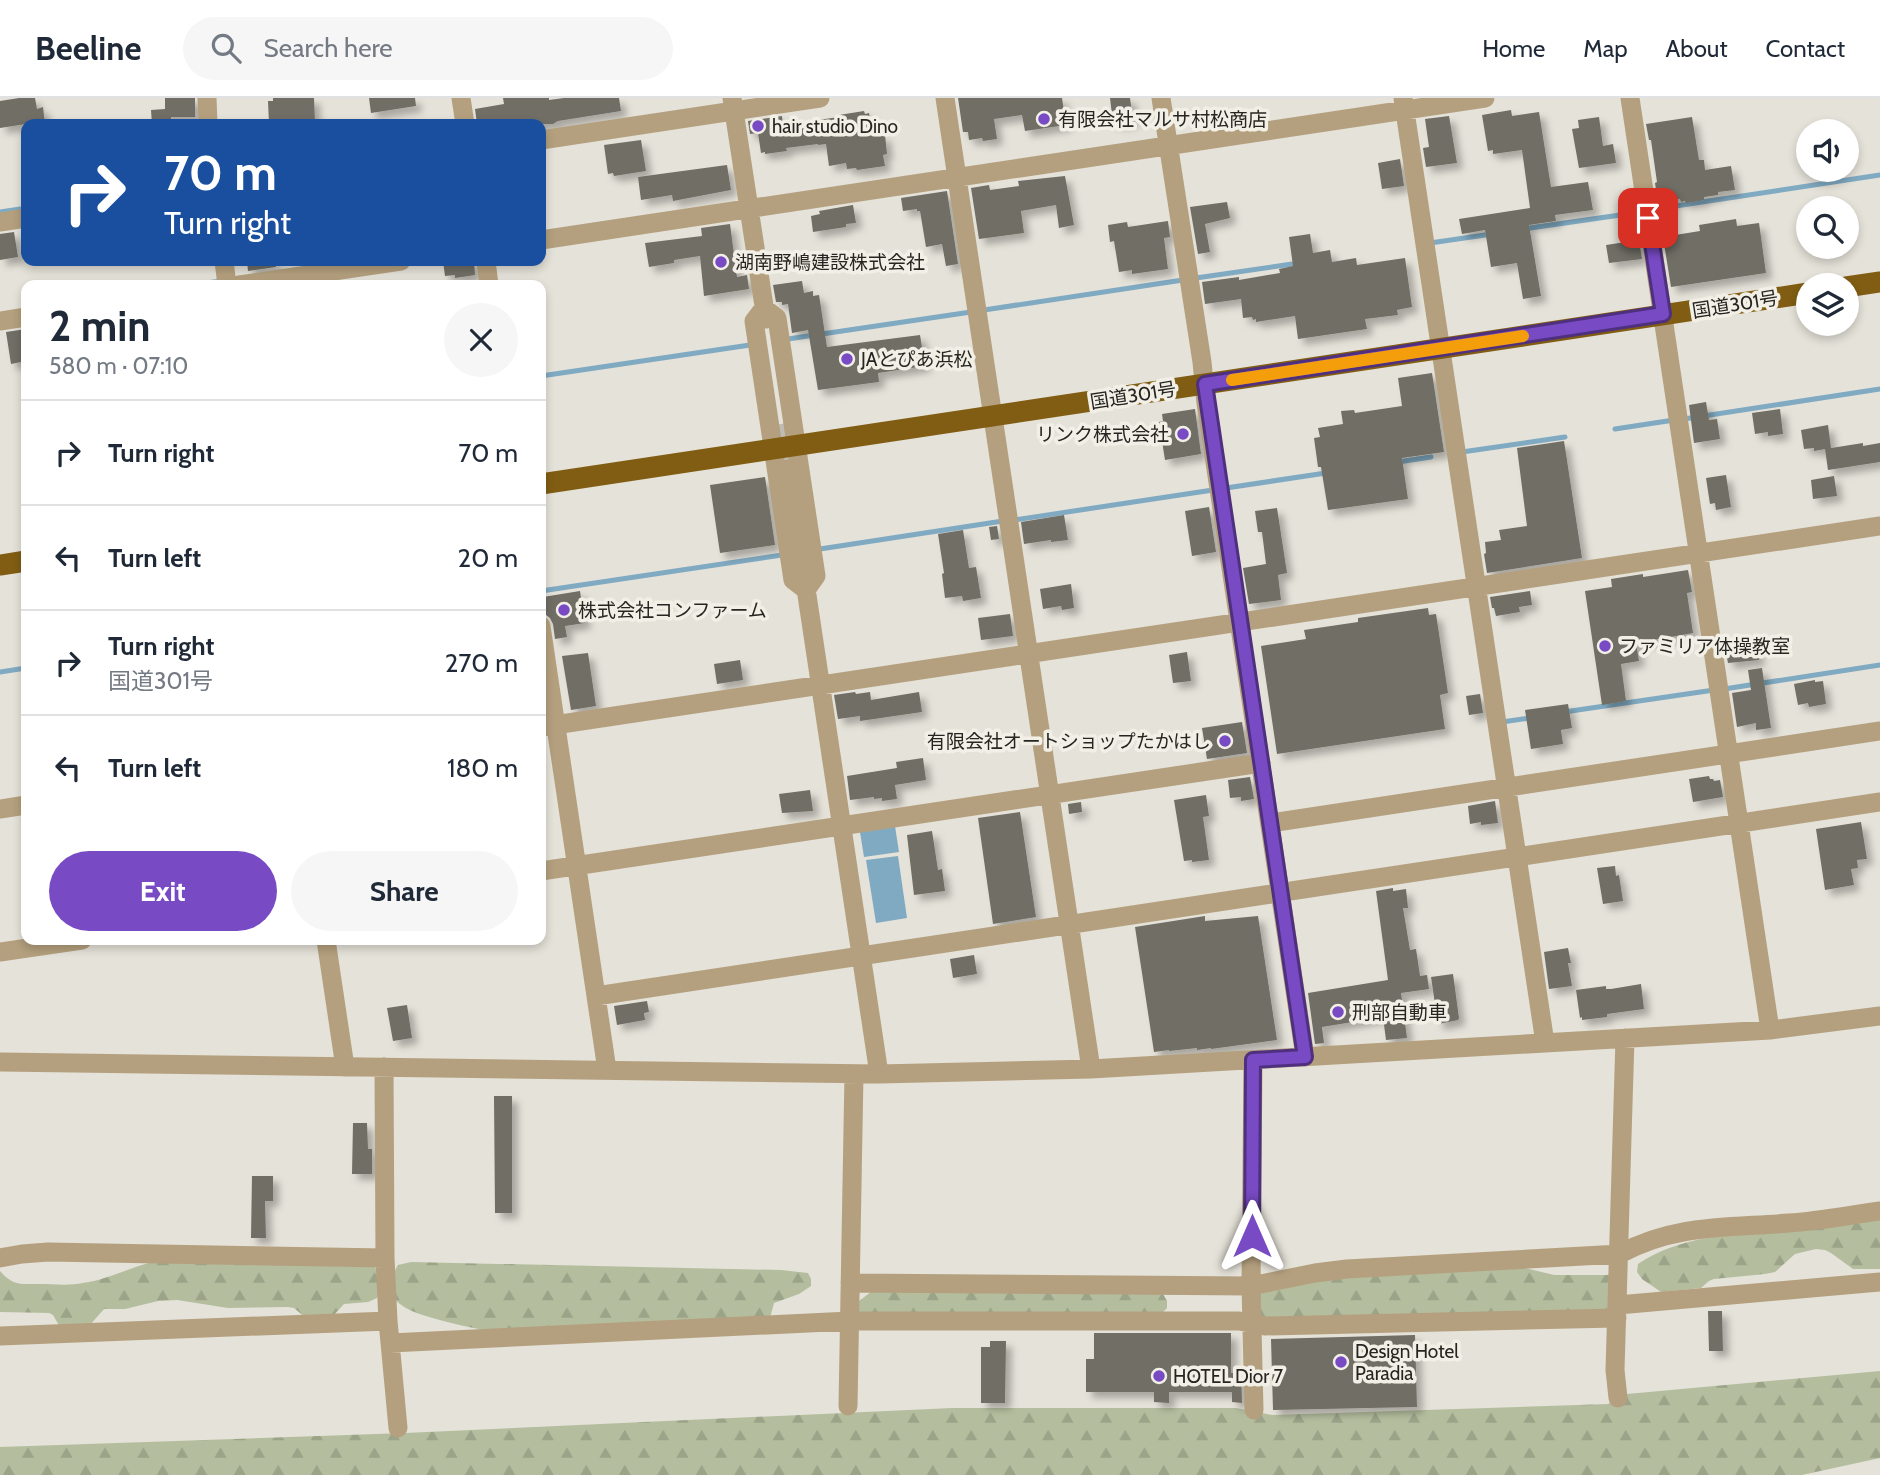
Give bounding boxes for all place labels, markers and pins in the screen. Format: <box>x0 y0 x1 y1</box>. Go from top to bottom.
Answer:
place label: 有限会社マルサ村松商店 <box>1058 108 1267 131</box>
marker: 有限会社マルサ村松商店 <box>1036 111 1052 127</box>
place label: hair studio Dino <box>772 115 898 138</box>
marker: hair studio Dino <box>750 118 766 134</box>
pin <box>1618 188 1678 248</box>
place label: 湖南野嶋建設株式会社 <box>735 251 925 274</box>
marker: 湖南野嶋建設株式会社 <box>713 254 729 270</box>
place label: JAとぴあ浜松 <box>860 348 973 371</box>
marker: JAとぴあ浜松 <box>839 351 855 367</box>
place label: リンク株式会社 <box>1036 423 1169 446</box>
marker: リンク株式会社 <box>1175 426 1191 442</box>
place label: 株式会社コンファーム <box>578 599 767 622</box>
marker: 株式会社コンファーム <box>556 602 572 618</box>
place label: ファミリア体操教室 <box>1619 635 1790 658</box>
marker: ファミリア体操教室 <box>1597 638 1613 654</box>
place label: 有限会社オートショップたかはし <box>927 730 1211 753</box>
marker: 有限会社オートショップたかはし <box>1217 733 1233 749</box>
place label: 刑部自動車 <box>1352 1001 1447 1024</box>
marker: 刑部自動車 <box>1330 1004 1346 1020</box>
place label: Design Hotel Paradia <box>1355 1340 1459 1385</box>
marker: Design Hotel Paradia <box>1333 1354 1349 1370</box>
place label: HOTEL Dior 7 <box>1173 1365 1283 1388</box>
marker: HOTEL Dior 7 <box>1151 1368 1167 1384</box>

